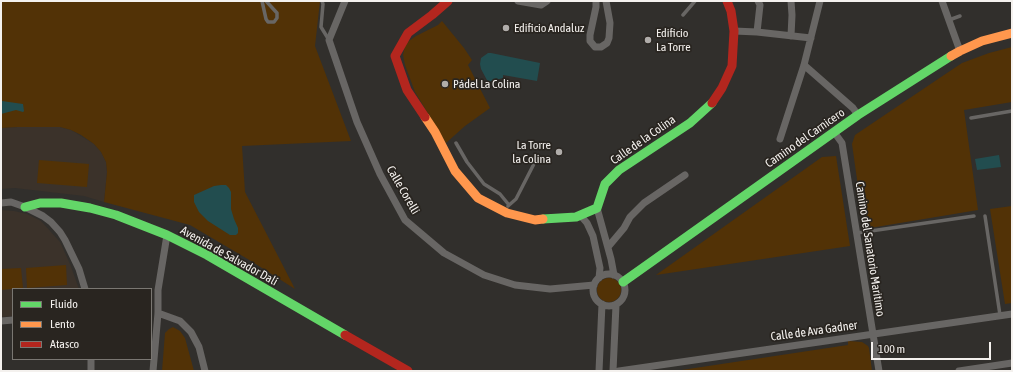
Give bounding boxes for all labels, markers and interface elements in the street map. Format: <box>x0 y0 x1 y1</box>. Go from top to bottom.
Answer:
place label: Edificio Andaluz <box>514 21 584 35</box>
marker: Edificio Andaluz <box>501 23 511 33</box>
place label: Edificio La Torre <box>656 26 691 54</box>
marker: Edificio La Torre <box>643 35 653 45</box>
place label: Pádel La Colina <box>453 77 520 91</box>
marker: Pádel La Colina <box>440 79 450 89</box>
street label: Camino del Carnicero <box>763 105 847 171</box>
street label: Calle de la Colina <box>608 112 678 168</box>
place label: La Torre la Colina <box>512 138 551 166</box>
marker: La Torre la Colina <box>554 147 564 157</box>
street label: Calle Corelli <box>383 163 423 217</box>
street label: Camino del Sanatorio Maritimo <box>852 180 888 318</box>
street label: Avenida de Salvador Dalí <box>178 223 280 289</box>
legend <box>12 288 152 360</box>
text: Fluido <box>50 297 78 311</box>
text: Lento <box>50 317 75 331</box>
street label: Calle de Ava Gadner <box>770 318 858 344</box>
scale bar <box>873 334 993 360</box>
text: Atasco <box>50 337 79 351</box>
text: 100 m <box>878 342 905 356</box>

